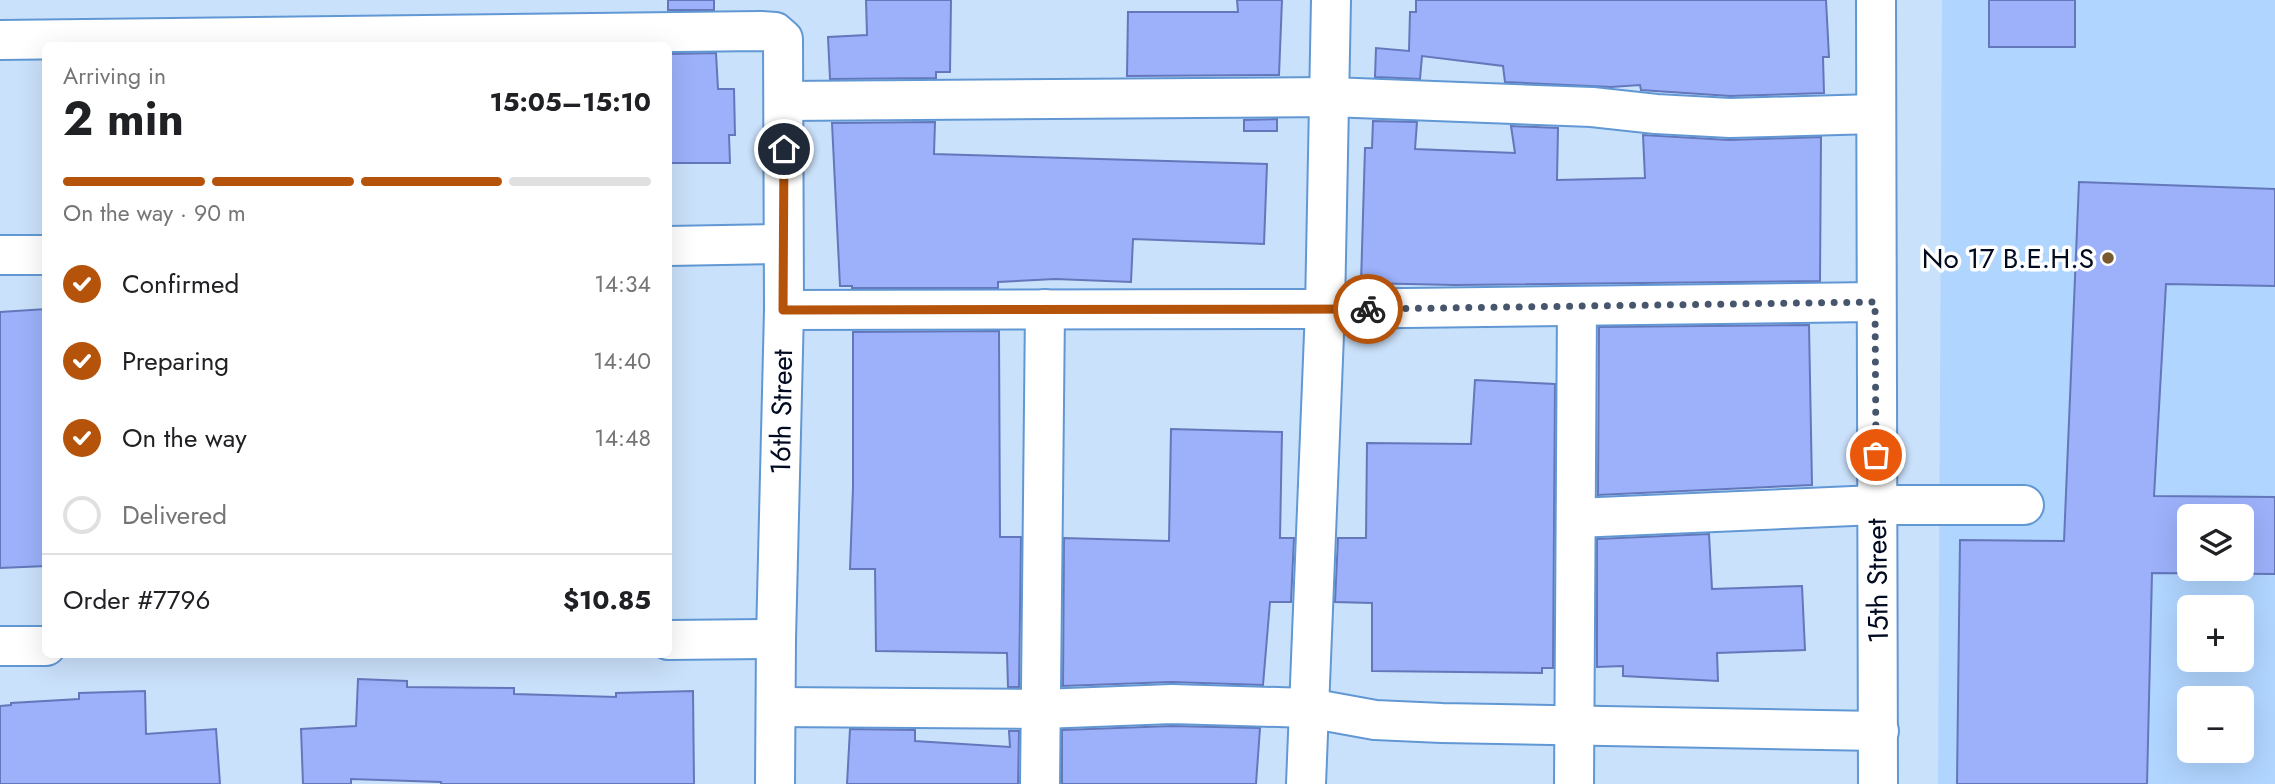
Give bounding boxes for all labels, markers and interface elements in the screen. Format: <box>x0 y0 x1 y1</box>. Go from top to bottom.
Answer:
text: Arriving in <box>63 59 166 93</box>
text: 15:05–15:10 <box>489 83 651 121</box>
text: 2 min <box>63 86 184 152</box>
pin <box>754 119 814 179</box>
icon: home <box>765 130 803 168</box>
text: On the way · 90 m <box>63 196 246 230</box>
place label: No 17 B.E.H.S <box>1922 238 2094 279</box>
marker: No 17 B.E.H.S <box>2100 250 2116 266</box>
icon: check <box>63 265 101 303</box>
text: Confirmed <box>122 265 239 303</box>
text: 14:34 <box>594 267 651 301</box>
courier <box>1333 274 1403 344</box>
icon: bike <box>1349 290 1387 328</box>
icon: check <box>63 342 101 380</box>
text: Preparing <box>122 342 229 380</box>
text: 14:40 <box>593 344 651 378</box>
street label: 16th Street <box>760 349 803 475</box>
icon: check <box>63 419 101 457</box>
text: On the way <box>122 419 247 457</box>
text: 14:48 <box>594 421 651 455</box>
pin <box>1846 425 1906 485</box>
icon: bag <box>1857 436 1895 474</box>
text: Delivered <box>122 496 227 534</box>
map controls <box>2177 504 2254 763</box>
button: layers <box>2177 504 2254 581</box>
street label: 15th Street <box>1856 518 1899 644</box>
text: Order #7796 <box>63 581 210 619</box>
text: $10.85 <box>563 581 651 619</box>
button: + <box>2177 595 2254 672</box>
button: − <box>2177 686 2254 763</box>

